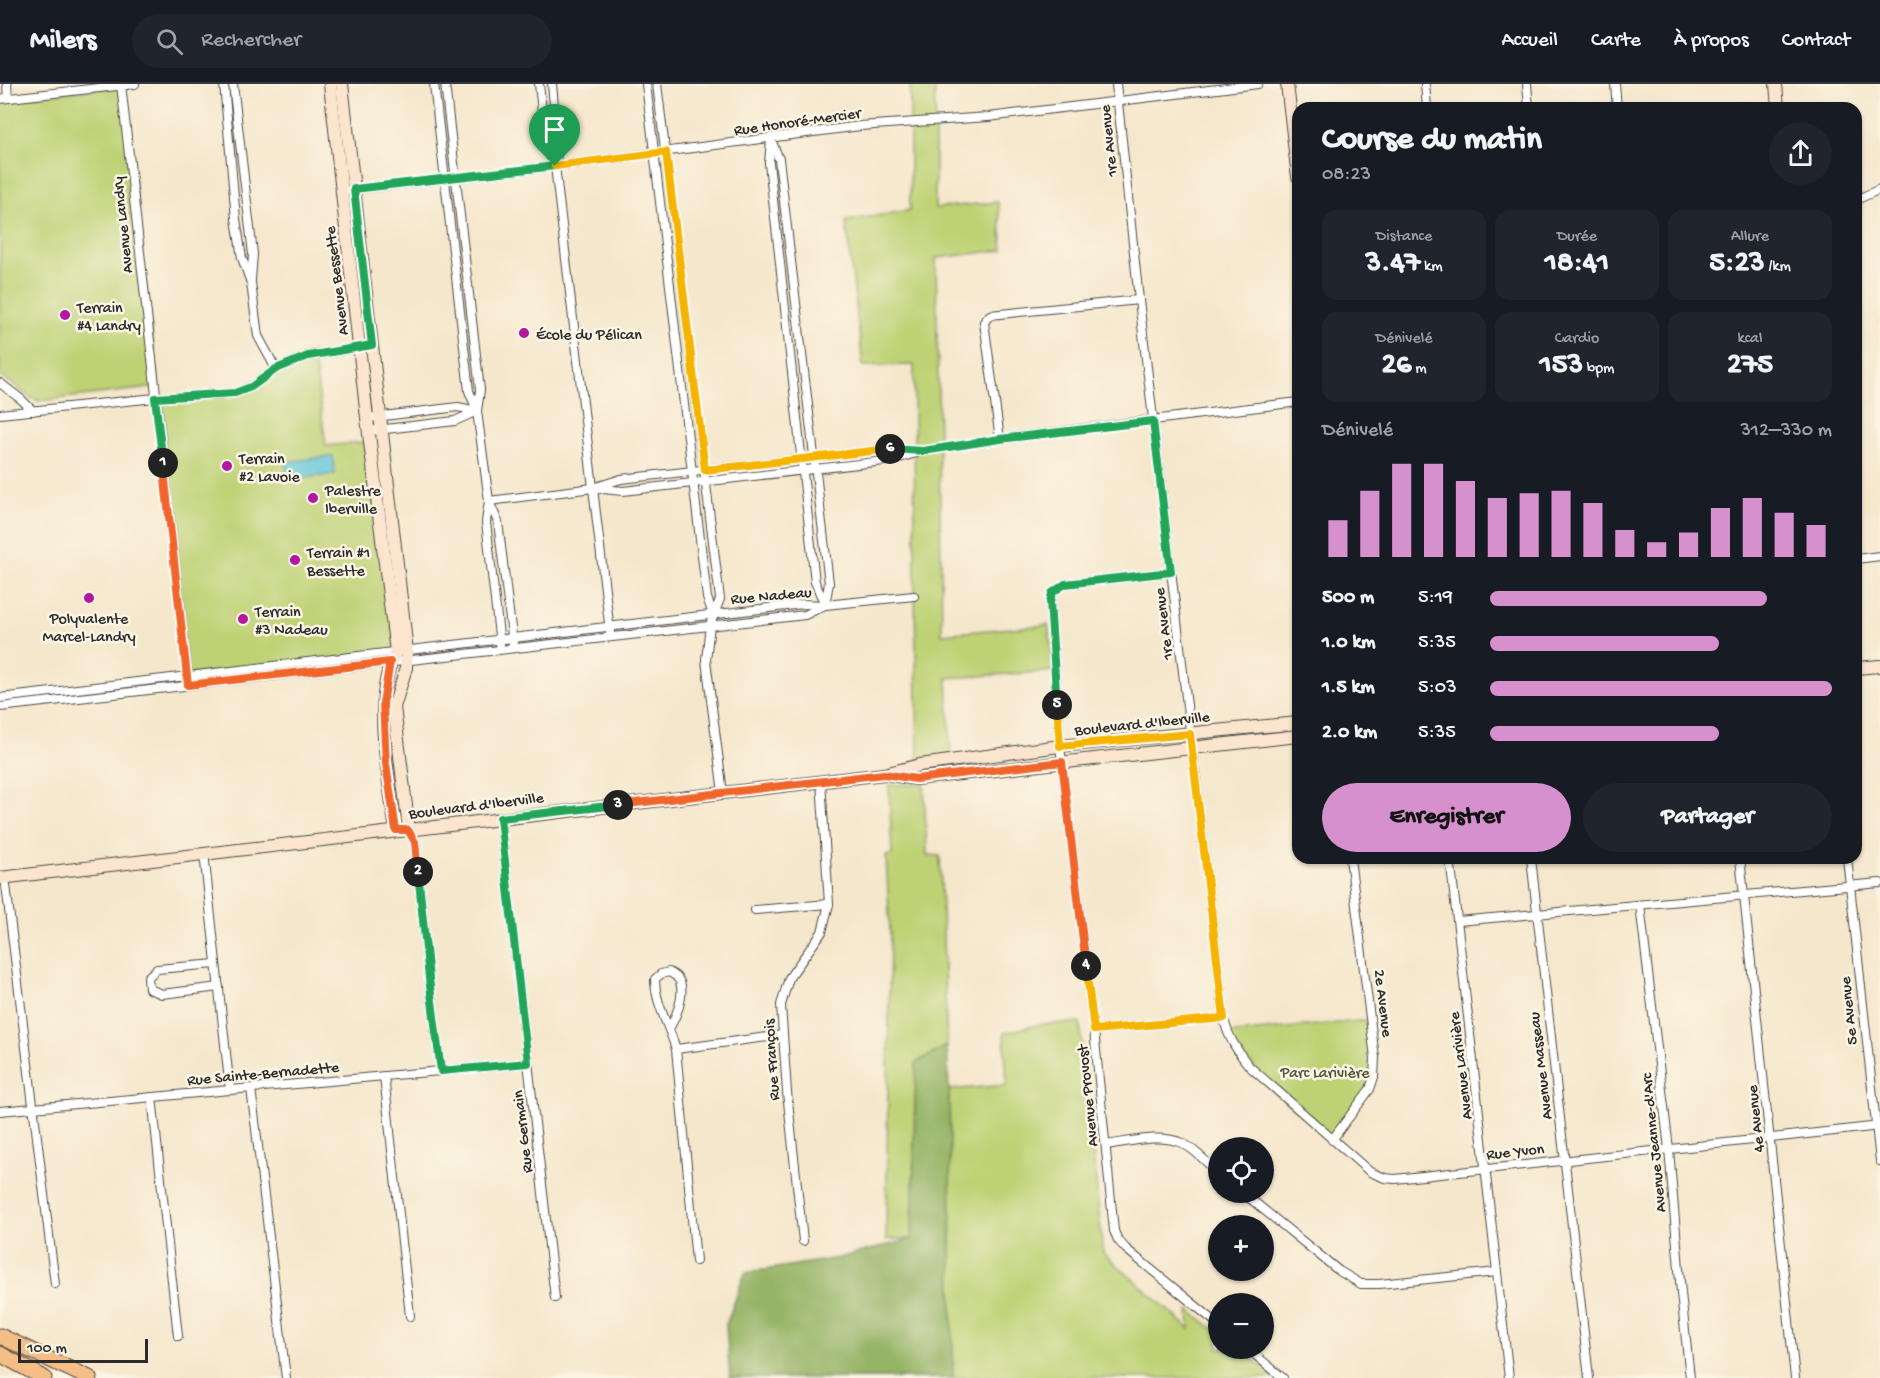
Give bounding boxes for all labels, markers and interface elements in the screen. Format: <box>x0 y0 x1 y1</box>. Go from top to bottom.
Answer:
search box <box>132 14 552 68</box>
text: Milers <box>30 25 96 58</box>
icon: search <box>153 25 186 58</box>
text: Rechercher <box>201 28 301 54</box>
text: Accueil <box>1501 29 1558 54</box>
text: Carte <box>1591 29 1641 54</box>
text: À propos <box>1674 29 1749 54</box>
text: Contact <box>1782 29 1850 54</box>
street label: 1re Avenue <box>1097 103 1124 179</box>
pin <box>529 104 580 166</box>
street label: Rue Honoré-Mercier <box>733 105 864 142</box>
icon: arrive <box>538 113 571 146</box>
text: Course du matin <box>1322 122 1542 160</box>
button: share <box>1769 122 1832 185</box>
text: 08:23 <box>1322 164 1371 187</box>
street label: Avenue Landry <box>110 175 139 274</box>
street label: Avenue Bessette <box>322 224 355 336</box>
text: Distance <box>1376 228 1432 247</box>
text: Durée <box>1557 228 1597 247</box>
text: Allure <box>1731 228 1769 247</box>
text: 3.47 <box>1365 247 1420 282</box>
text: 18:41 <box>1545 247 1609 282</box>
text: 5:23 <box>1709 247 1765 282</box>
text: km <box>1420 258 1443 277</box>
text: /km <box>1765 258 1791 277</box>
place label: Terrain #4 Landry <box>76 300 141 337</box>
marker: Terrain #4 Landry <box>58 308 72 322</box>
marker: École du Pélican <box>517 326 531 340</box>
place label: École du Pélican <box>536 327 642 346</box>
text: Dénivelé <box>1376 330 1432 349</box>
text: Cardio <box>1555 330 1599 349</box>
text: kcal <box>1738 330 1762 349</box>
text: 26 <box>1381 349 1411 384</box>
text: 153 <box>1540 349 1583 384</box>
text: 275 <box>1727 349 1773 384</box>
text: m <box>1411 360 1427 379</box>
text: bpm <box>1583 360 1614 379</box>
text: Dénivelé <box>1322 420 1393 443</box>
text: 312–330 m <box>1740 420 1832 443</box>
pin: 6 <box>875 434 905 464</box>
text: 6 <box>886 439 894 458</box>
pin: 1 <box>148 448 178 478</box>
place label: Terrain #2 Lavoie <box>238 451 300 488</box>
text: 1 <box>160 453 166 472</box>
marker: Terrain #2 Lavoie <box>220 459 234 473</box>
place label: Palestre Iberville <box>324 483 382 520</box>
marker: Palestre Iberville <box>306 491 320 505</box>
place label: Terrain #1 Bessette <box>306 545 370 582</box>
marker: Terrain #1 Bessette <box>288 553 302 567</box>
street label: Rue Nadeau <box>730 584 813 610</box>
street label: 1re Avenue <box>1152 586 1179 662</box>
text: 500 m <box>1322 587 1374 610</box>
text: 5:19 <box>1418 587 1453 610</box>
marker: Polyvalente Marcel-Landry <box>82 591 96 605</box>
place label: Terrain #3 Nadeau <box>254 604 328 641</box>
place label: Polyvalente Marcel-Landry <box>42 611 136 648</box>
marker: Terrain #3 Nadeau <box>236 612 250 626</box>
text: 1.0 km <box>1322 632 1376 655</box>
text: 5:35 <box>1418 632 1456 655</box>
text: 1.5 km <box>1322 677 1375 700</box>
text: 5:03 <box>1418 677 1457 700</box>
pin: 5 <box>1042 690 1072 720</box>
text: 5 <box>1053 695 1061 714</box>
street label: Boulevard d'Iberville <box>1073 709 1212 742</box>
text: 2.0 km <box>1322 722 1377 745</box>
text: 5:35 <box>1418 722 1456 745</box>
button: Enregistrer <box>1322 783 1571 852</box>
button: Partager <box>1583 783 1832 852</box>
street label: Boulevard d'Iberville <box>407 790 546 825</box>
pin: 3 <box>603 790 633 820</box>
text: 3 <box>614 795 622 814</box>
pin: 2 <box>403 857 433 887</box>
text: 2 <box>414 862 422 881</box>
pin: 4 <box>1071 951 1101 981</box>
text: 4 <box>1082 956 1090 975</box>
street label: 2e Avenue <box>1368 969 1395 1039</box>
street label: 5e Avenue <box>1837 975 1864 1046</box>
street label: Avenue Larivière <box>1446 1010 1479 1121</box>
street label: Avenue Masseau <box>1526 1010 1559 1120</box>
street label: Rue François <box>761 1017 786 1101</box>
street label: Avenue Provost <box>1075 1042 1104 1148</box>
street label: Rue Sainte-Bernadette <box>186 1059 341 1092</box>
park label: Parc Larivière <box>1279 1065 1370 1084</box>
street label: Avenue Jeanne-d'Arc <box>1639 1071 1672 1213</box>
street label: 4e Avenue <box>1744 1083 1770 1153</box>
street label: Rue Germain <box>510 1089 539 1174</box>
map controls <box>1208 1137 1274 1359</box>
button: locate <box>1208 1137 1274 1203</box>
street label: Rue Yvon <box>1485 1141 1546 1166</box>
button: + <box>1208 1215 1274 1281</box>
button: − <box>1208 1293 1274 1359</box>
scale bar <box>18 1336 148 1364</box>
text: 100 m <box>27 1340 67 1359</box>

